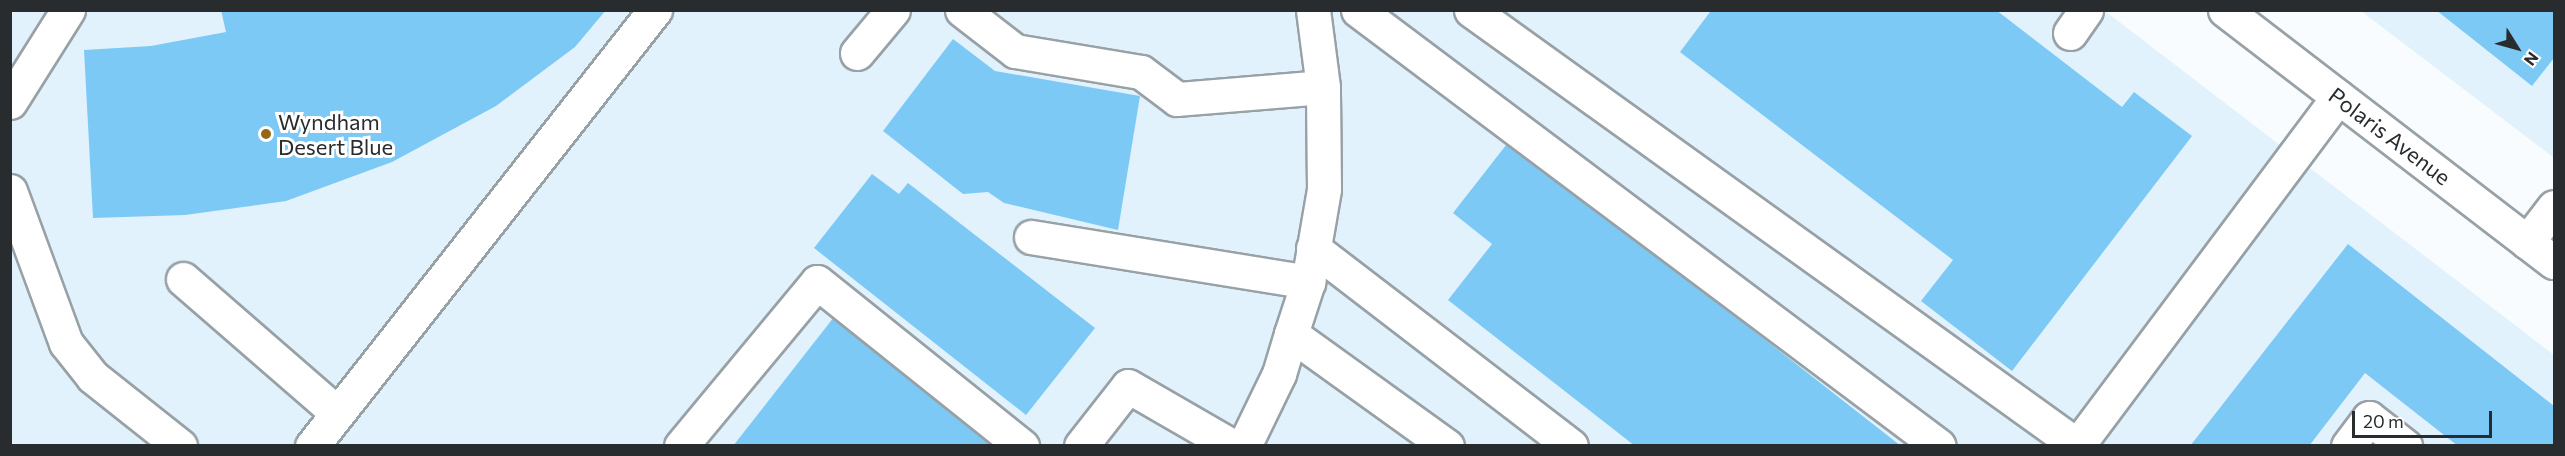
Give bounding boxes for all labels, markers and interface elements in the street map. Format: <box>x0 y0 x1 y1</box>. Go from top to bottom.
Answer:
north arrow <box>2487 18 2547 78</box>
text: N <box>2521 49 2543 70</box>
street label: Polaris Avenue <box>2324 82 2456 190</box>
place label: Wyndham Desert Blue <box>278 108 393 160</box>
marker: Wyndham Desert Blue <box>259 127 273 141</box>
scale bar <box>2355 399 2494 437</box>
text: 20 m <box>2363 410 2404 432</box>

